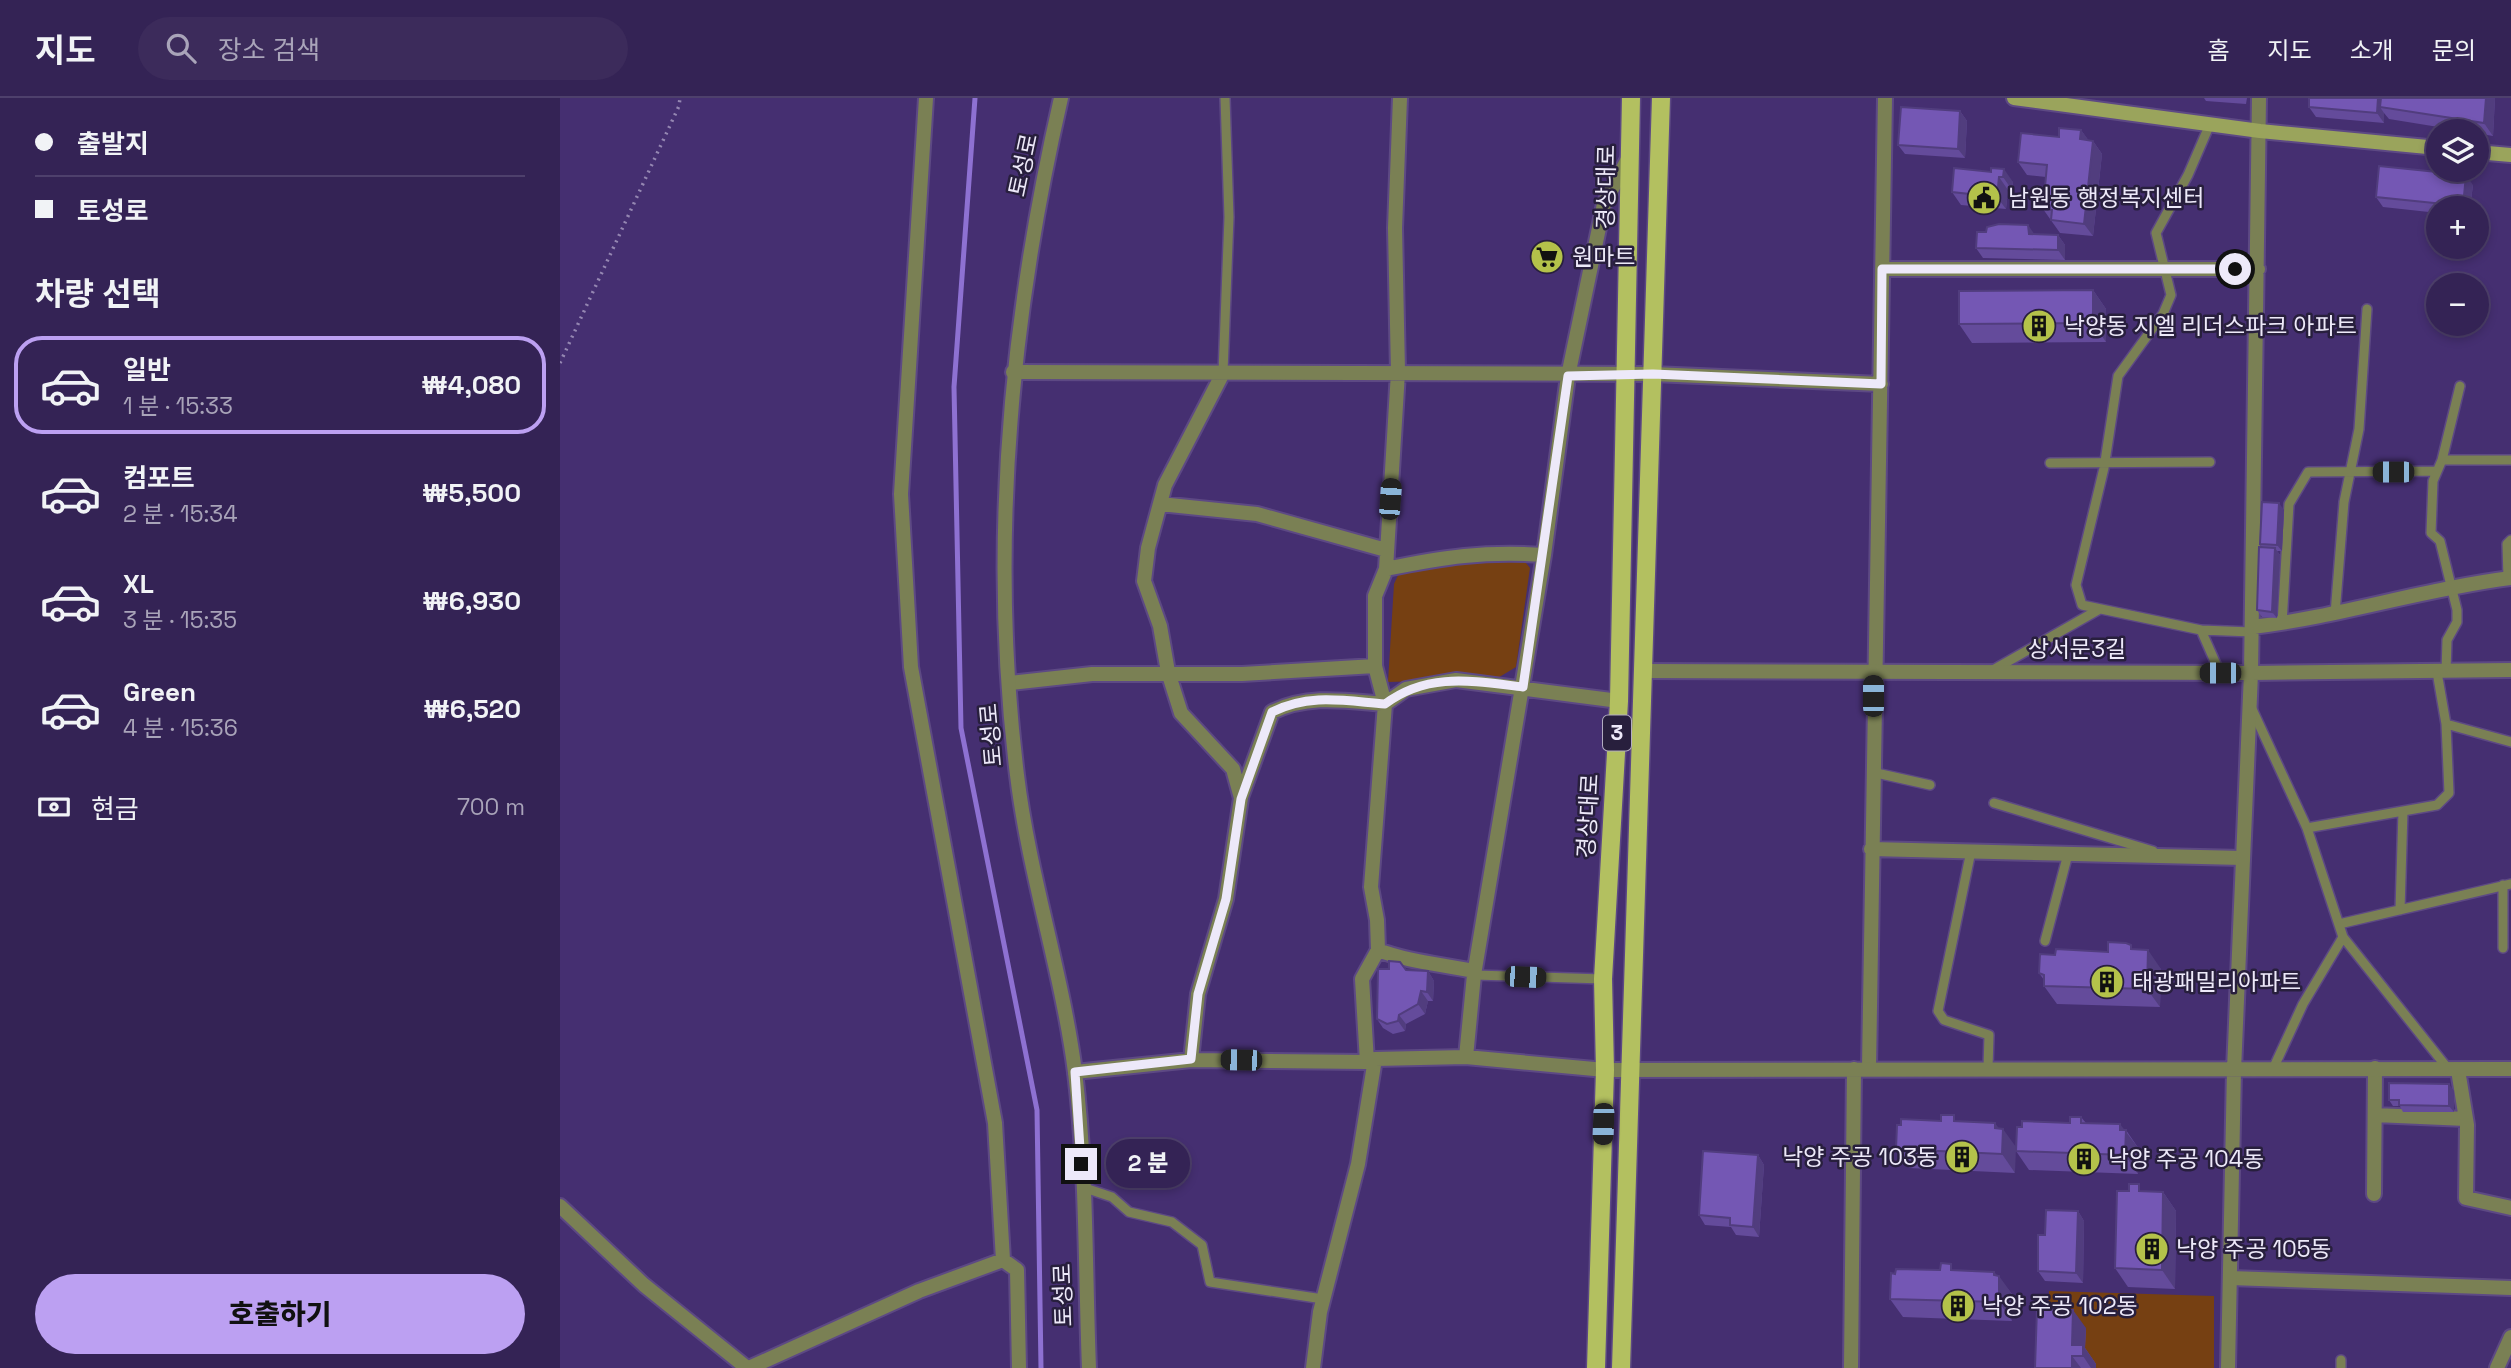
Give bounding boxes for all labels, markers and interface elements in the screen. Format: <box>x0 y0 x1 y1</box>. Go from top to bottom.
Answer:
search box <box>138 17 628 80</box>
icon: search <box>162 29 200 67</box>
text: 지도 <box>35 30 96 72</box>
text: 장소 검색 <box>218 33 320 67</box>
text: 홈 <box>2207 35 2229 66</box>
text: 지도 <box>2267 35 2312 66</box>
text: 소개 <box>2350 35 2394 66</box>
text: 문의 <box>2432 35 2476 66</box>
map controls <box>2426 119 2489 336</box>
button: layers <box>2426 119 2489 182</box>
text: 출발지 <box>77 127 149 161</box>
street label: 토성로 <box>1002 131 1044 199</box>
street label: 경상대로 <box>1590 144 1622 230</box>
public building icon: 남원동 행정복지센터 <box>1965 179 2003 217</box>
place label: 남원동 행정복지센터 <box>2008 183 2204 213</box>
text: 토성로 <box>77 194 149 228</box>
button: + <box>2426 196 2489 259</box>
supermarket icon: 원마트 <box>1528 238 1566 276</box>
place label: 원마트 <box>1572 242 1635 272</box>
route start <box>2219 253 2251 285</box>
button: − <box>2426 273 2489 336</box>
text: 차량 선택 <box>35 274 161 314</box>
building icon: 낙양동 지엘 리더스파크 아파트 <box>2020 307 2058 345</box>
place label: 낙양동 지엘 리더스파크 아파트 <box>2064 311 2357 341</box>
text: 일반 <box>123 353 171 387</box>
icon: car <box>39 354 102 417</box>
text: ₩4,080 <box>421 368 521 402</box>
text: 1 분 · 15:33 <box>123 391 233 421</box>
text: 컴포트 <box>123 461 195 495</box>
icon: car <box>39 462 102 525</box>
car <box>2373 462 2415 483</box>
text: ₩5,500 <box>422 476 521 510</box>
car <box>1379 477 1402 521</box>
text: 2 분 · 15:34 <box>123 499 238 529</box>
text: XL <box>123 567 154 601</box>
icon: car <box>39 570 102 633</box>
text: ₩6,930 <box>422 584 521 618</box>
text: 3 분 · 15:35 <box>123 605 237 635</box>
street label: 상서문3길 <box>2028 634 2126 664</box>
car <box>2200 663 2242 684</box>
text: Green <box>123 675 196 709</box>
car <box>1863 675 1884 717</box>
icon: car <box>39 678 102 741</box>
text: ₩6,520 <box>423 692 521 726</box>
street label: 토성로 <box>973 702 1009 768</box>
text: 4 분 · 15:36 <box>123 713 238 743</box>
road number: 3 <box>1603 716 1631 750</box>
street label: 경상대로 <box>1571 773 1605 859</box>
icon: cash <box>35 788 73 826</box>
text: 현금 <box>91 792 139 826</box>
text: 700 m <box>457 792 525 822</box>
building icon: 태광패밀리아파트 <box>2088 963 2126 1001</box>
car <box>1504 966 1547 988</box>
place label: 태광패밀리아파트 <box>2132 967 2301 997</box>
car <box>1220 1049 1263 1071</box>
car <box>1592 1103 1615 1145</box>
building icon: 낙양 주공 103동 <box>1943 1138 1981 1176</box>
callout: 2 분 <box>1106 1140 1190 1188</box>
building icon: 낙양 주공 104동 <box>2065 1140 2103 1178</box>
place label: 낙양 주공 103동 <box>1782 1142 1938 1172</box>
place label: 낙양 주공 104동 <box>2108 1144 2264 1174</box>
route end <box>1065 1148 1097 1180</box>
text: 2 분 <box>1128 1148 1168 1178</box>
building icon: 낙양 주공 105동 <box>2133 1230 2171 1268</box>
place label: 낙양 주공 105동 <box>2176 1234 2332 1264</box>
street label: 토성로 <box>1047 1263 1079 1327</box>
button: 호출하기 <box>35 1274 525 1354</box>
building icon: 낙양 주공 102동 <box>1939 1287 1977 1325</box>
place label: 낙양 주공 102동 <box>1982 1291 2138 1321</box>

